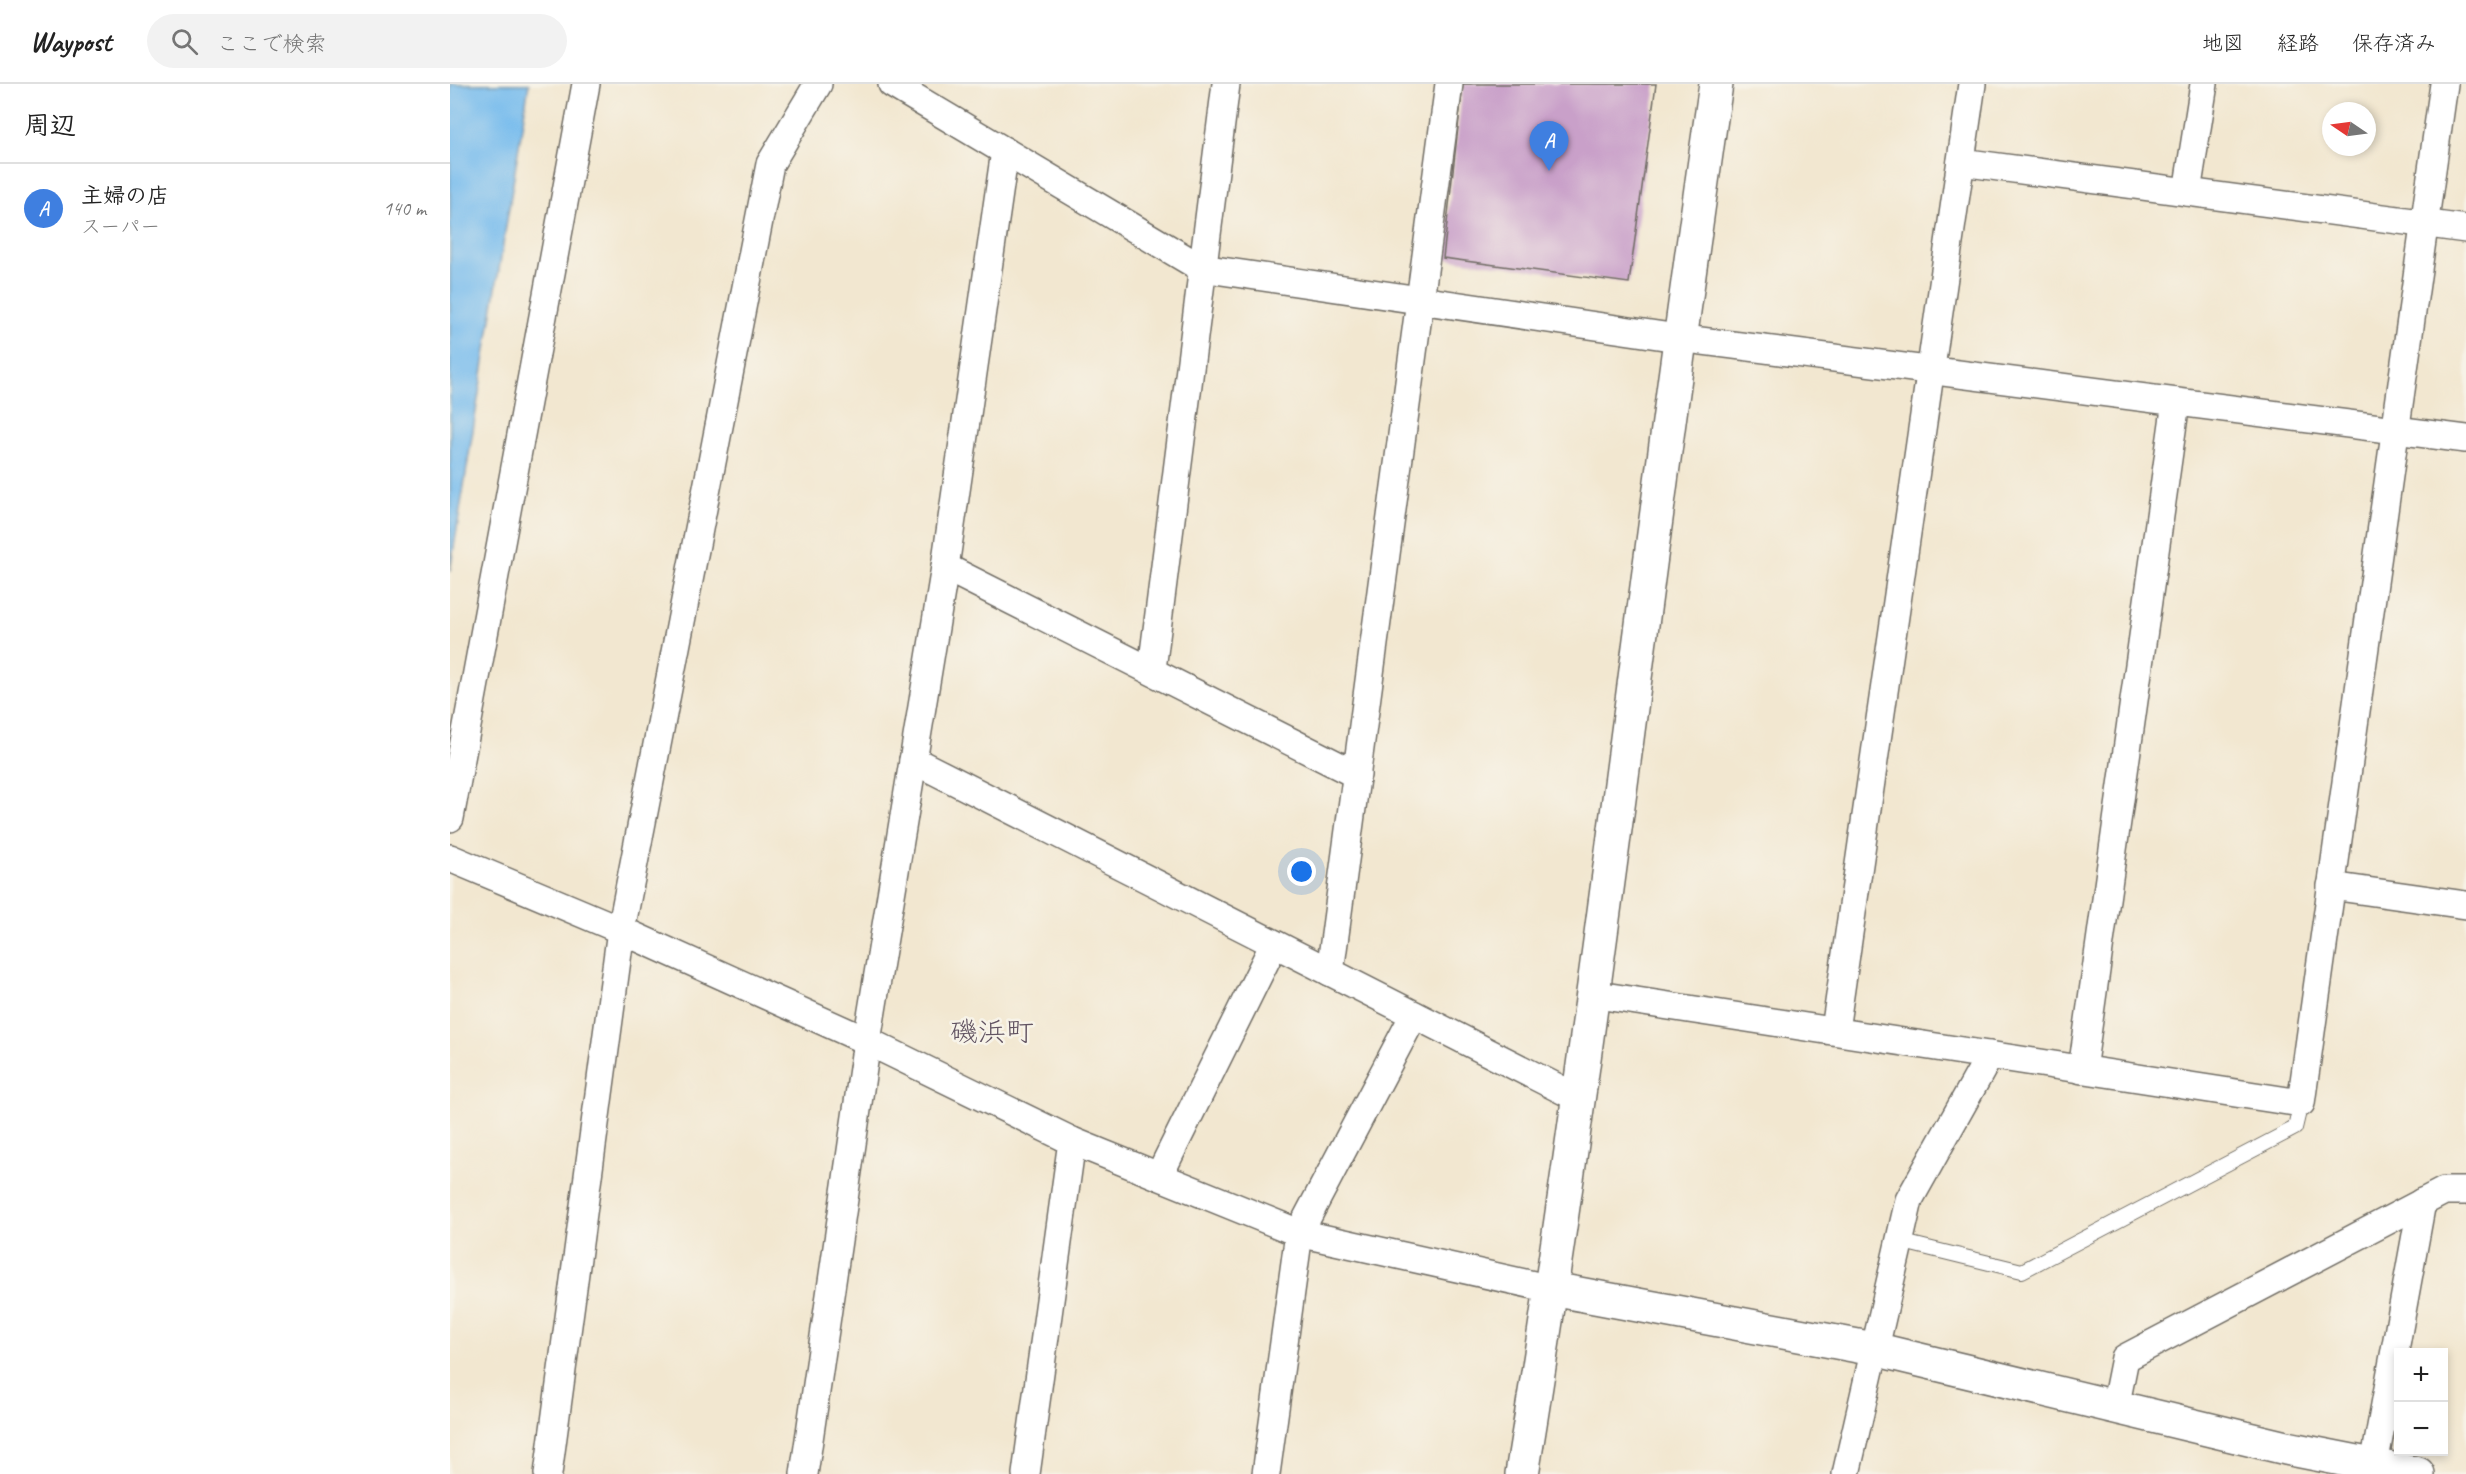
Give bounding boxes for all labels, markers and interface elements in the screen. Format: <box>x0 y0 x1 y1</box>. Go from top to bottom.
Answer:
search box <box>147 14 567 68</box>
text: Waypost <box>30 24 111 59</box>
icon: search <box>168 25 201 58</box>
text: ここで検索 <box>216 30 326 58</box>
text: 地図 <box>2202 30 2244 56</box>
text: 経路 <box>2277 30 2319 56</box>
text: 保存済み <box>2352 30 2436 56</box>
north arrow <box>2322 102 2376 156</box>
text: 周辺 <box>24 109 76 142</box>
pin: A <box>1530 122 1568 171</box>
text: 主婦の店 <box>81 182 169 210</box>
text: A <box>38 196 49 221</box>
text: 140 m <box>383 196 426 221</box>
text: スーパー <box>81 214 160 239</box>
your location <box>1287 857 1316 886</box>
district label: 磯浜町 <box>950 1014 1034 1049</box>
map controls <box>2394 1348 2448 1456</box>
button: + <box>2394 1348 2448 1402</box>
button: − <box>2394 1402 2448 1456</box>

